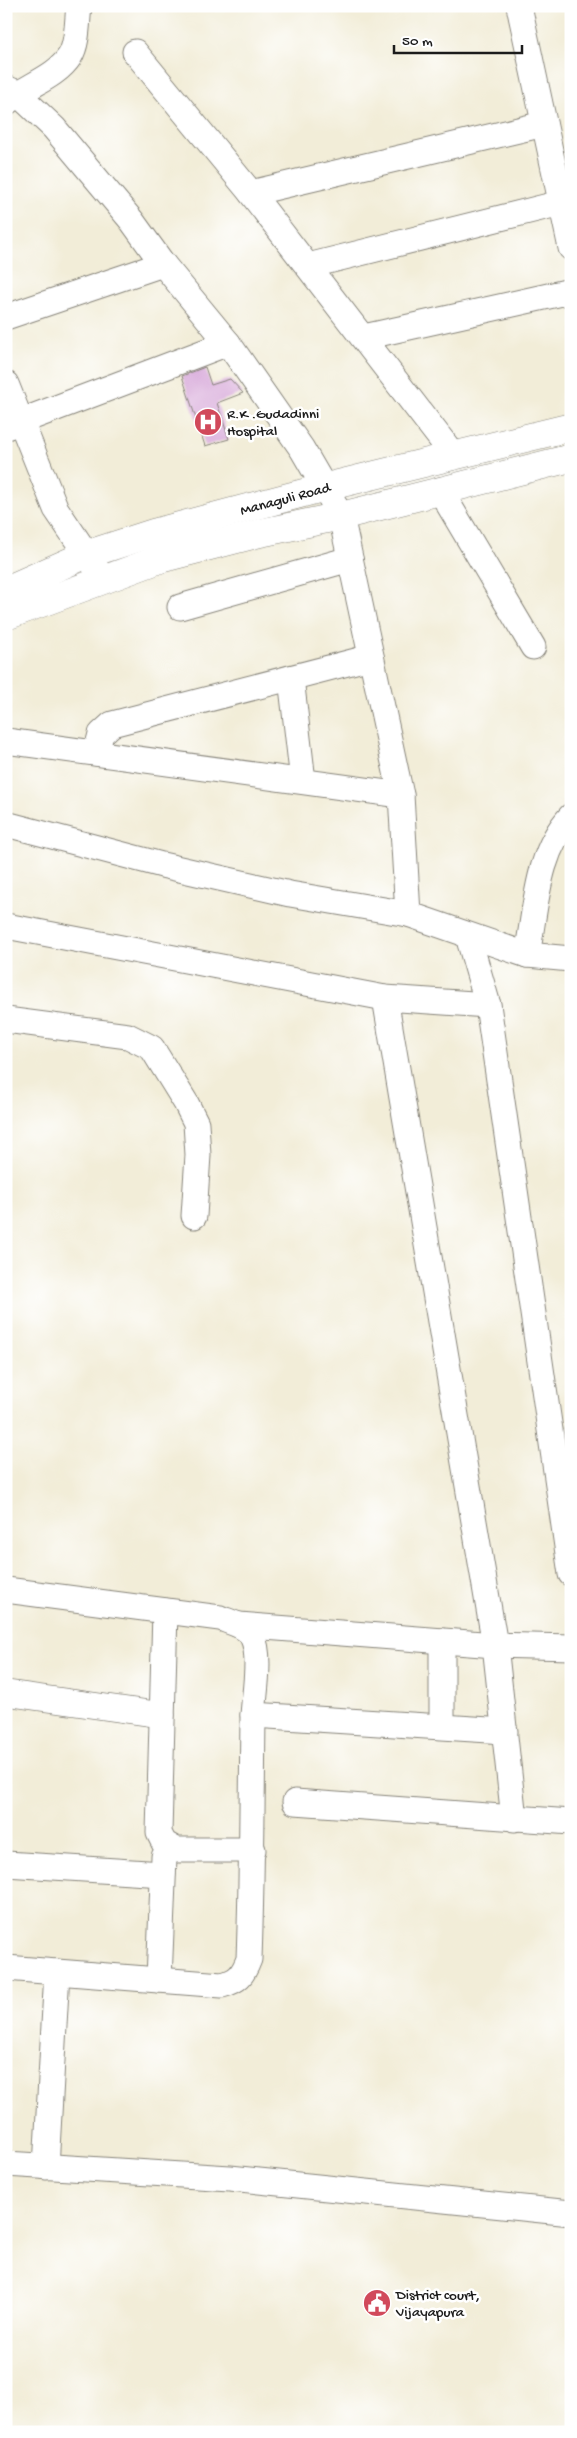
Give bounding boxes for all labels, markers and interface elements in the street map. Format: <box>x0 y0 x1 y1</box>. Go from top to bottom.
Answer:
scale bar <box>394 22 522 54</box>
text: 50 m <box>402 33 433 51</box>
place label: R.K .Gudadinni Hospital <box>227 406 319 441</box>
hospital icon: R.K .Gudadinni Hospital <box>193 407 223 437</box>
street label: Managuli Road <box>238 479 334 521</box>
place label: District court, Vijayapura <box>395 2287 480 2322</box>
public building icon: District court, Vijayapura <box>362 2288 392 2318</box>

